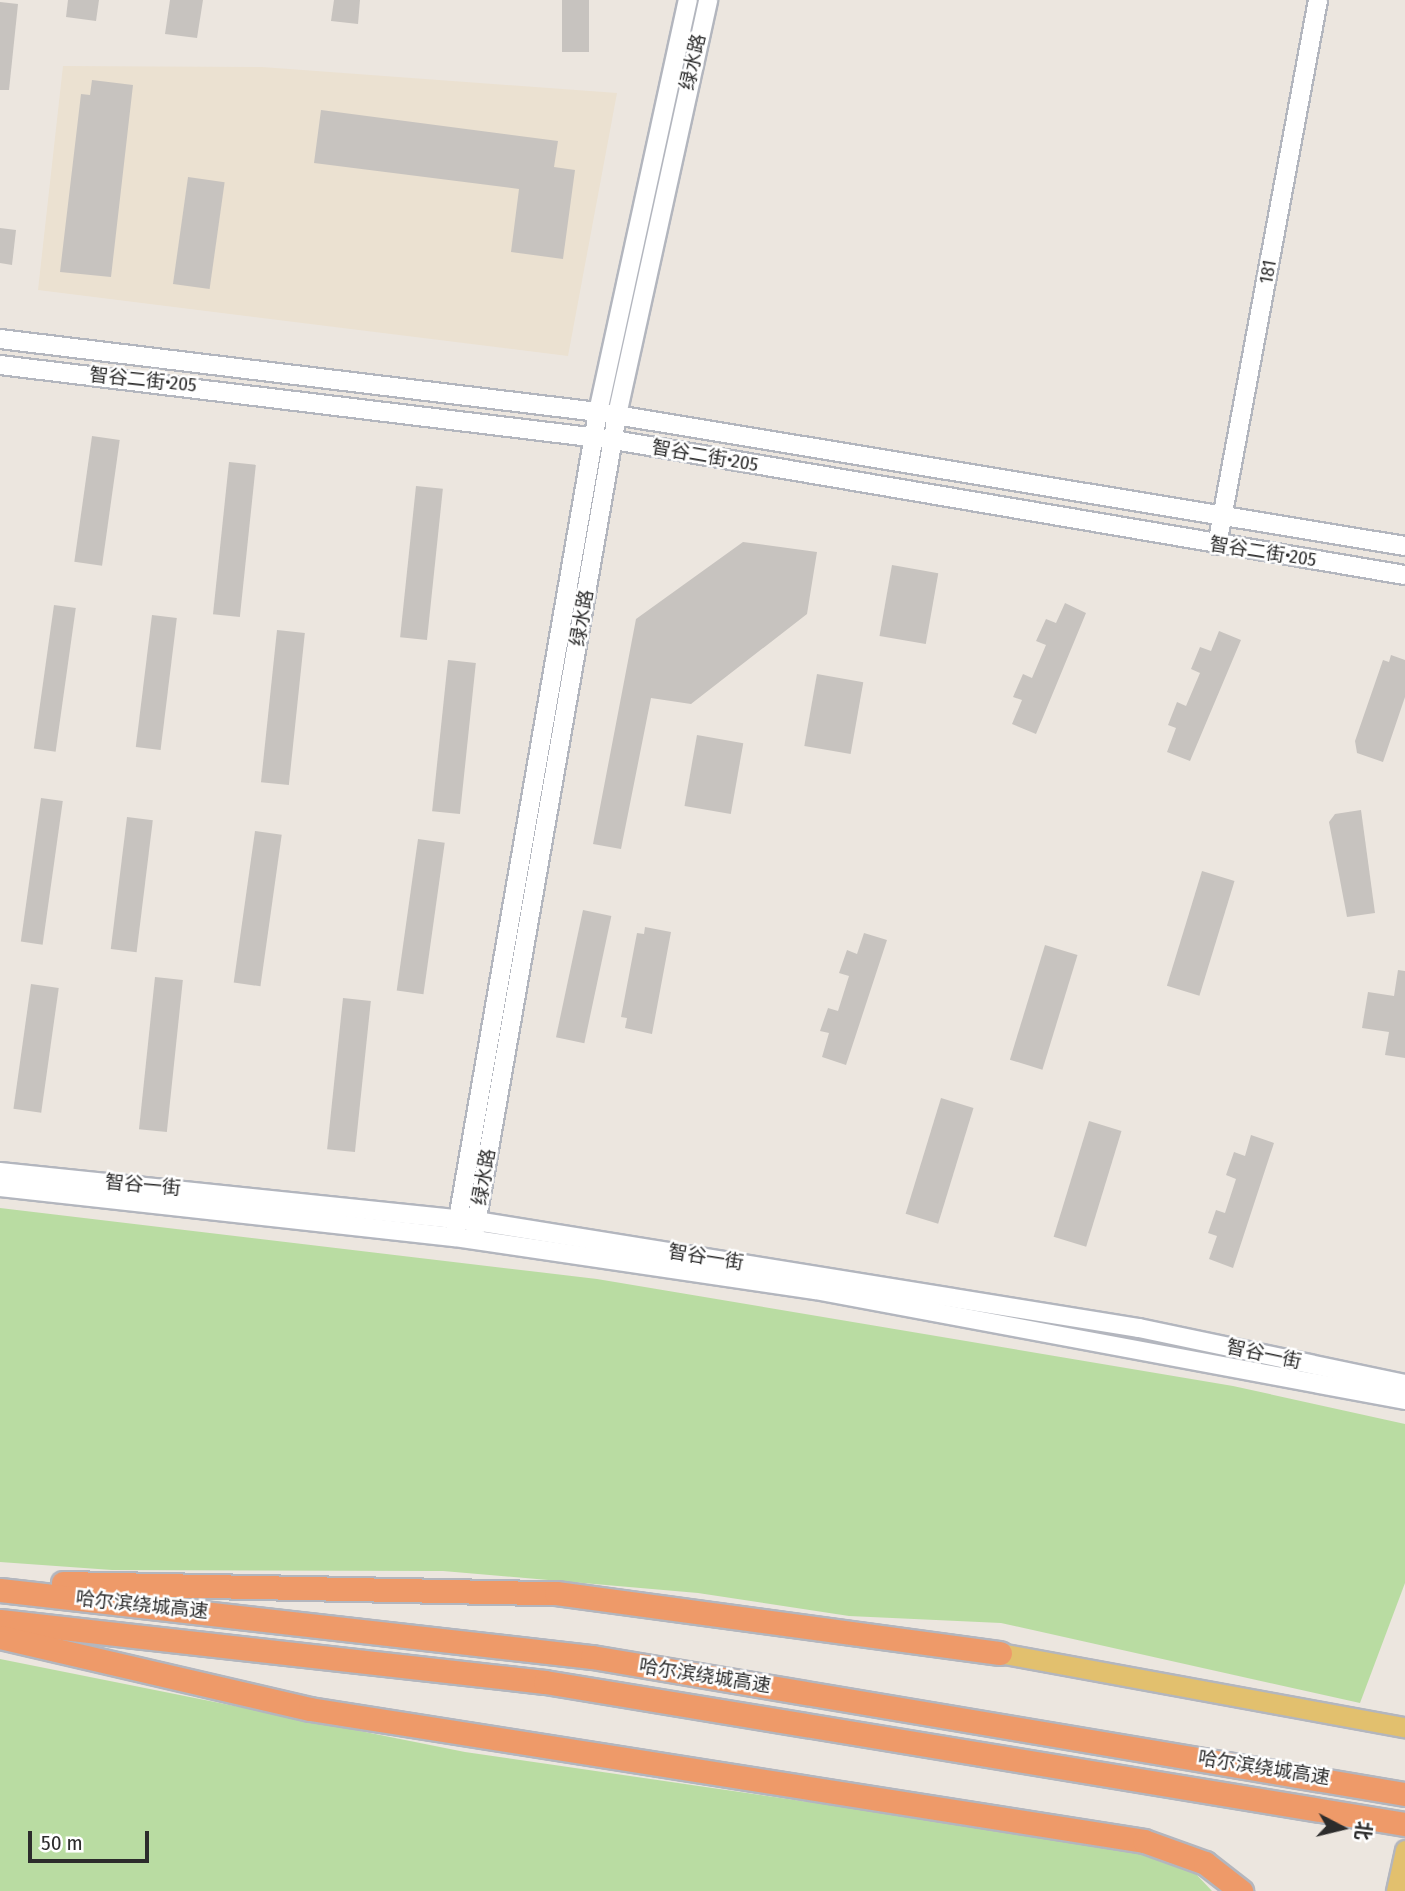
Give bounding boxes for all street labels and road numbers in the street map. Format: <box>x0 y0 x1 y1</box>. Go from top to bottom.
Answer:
street label: 绿水路 <box>675 32 711 92</box>
street label: 181 <box>1255 258 1281 286</box>
street label: 智谷二街•205 <box>88 363 198 397</box>
street label: 智谷二街•205 <box>650 435 760 477</box>
street label: 智谷二街•205 <box>1208 532 1318 572</box>
street label: 绿水路 <box>566 588 598 648</box>
street label: 绿水路 <box>468 1147 500 1207</box>
street label: 智谷一街 <box>104 1170 182 1200</box>
street label: 智谷一街 <box>667 1240 745 1274</box>
street label: 智谷一街 <box>1224 1335 1304 1373</box>
street label: 哈尔滨绕城高速 <box>75 1587 209 1623</box>
street label: 哈尔滨绕城高速 <box>638 1654 772 1698</box>
street label: 哈尔滨绕城高速 <box>1197 1746 1331 1790</box>

